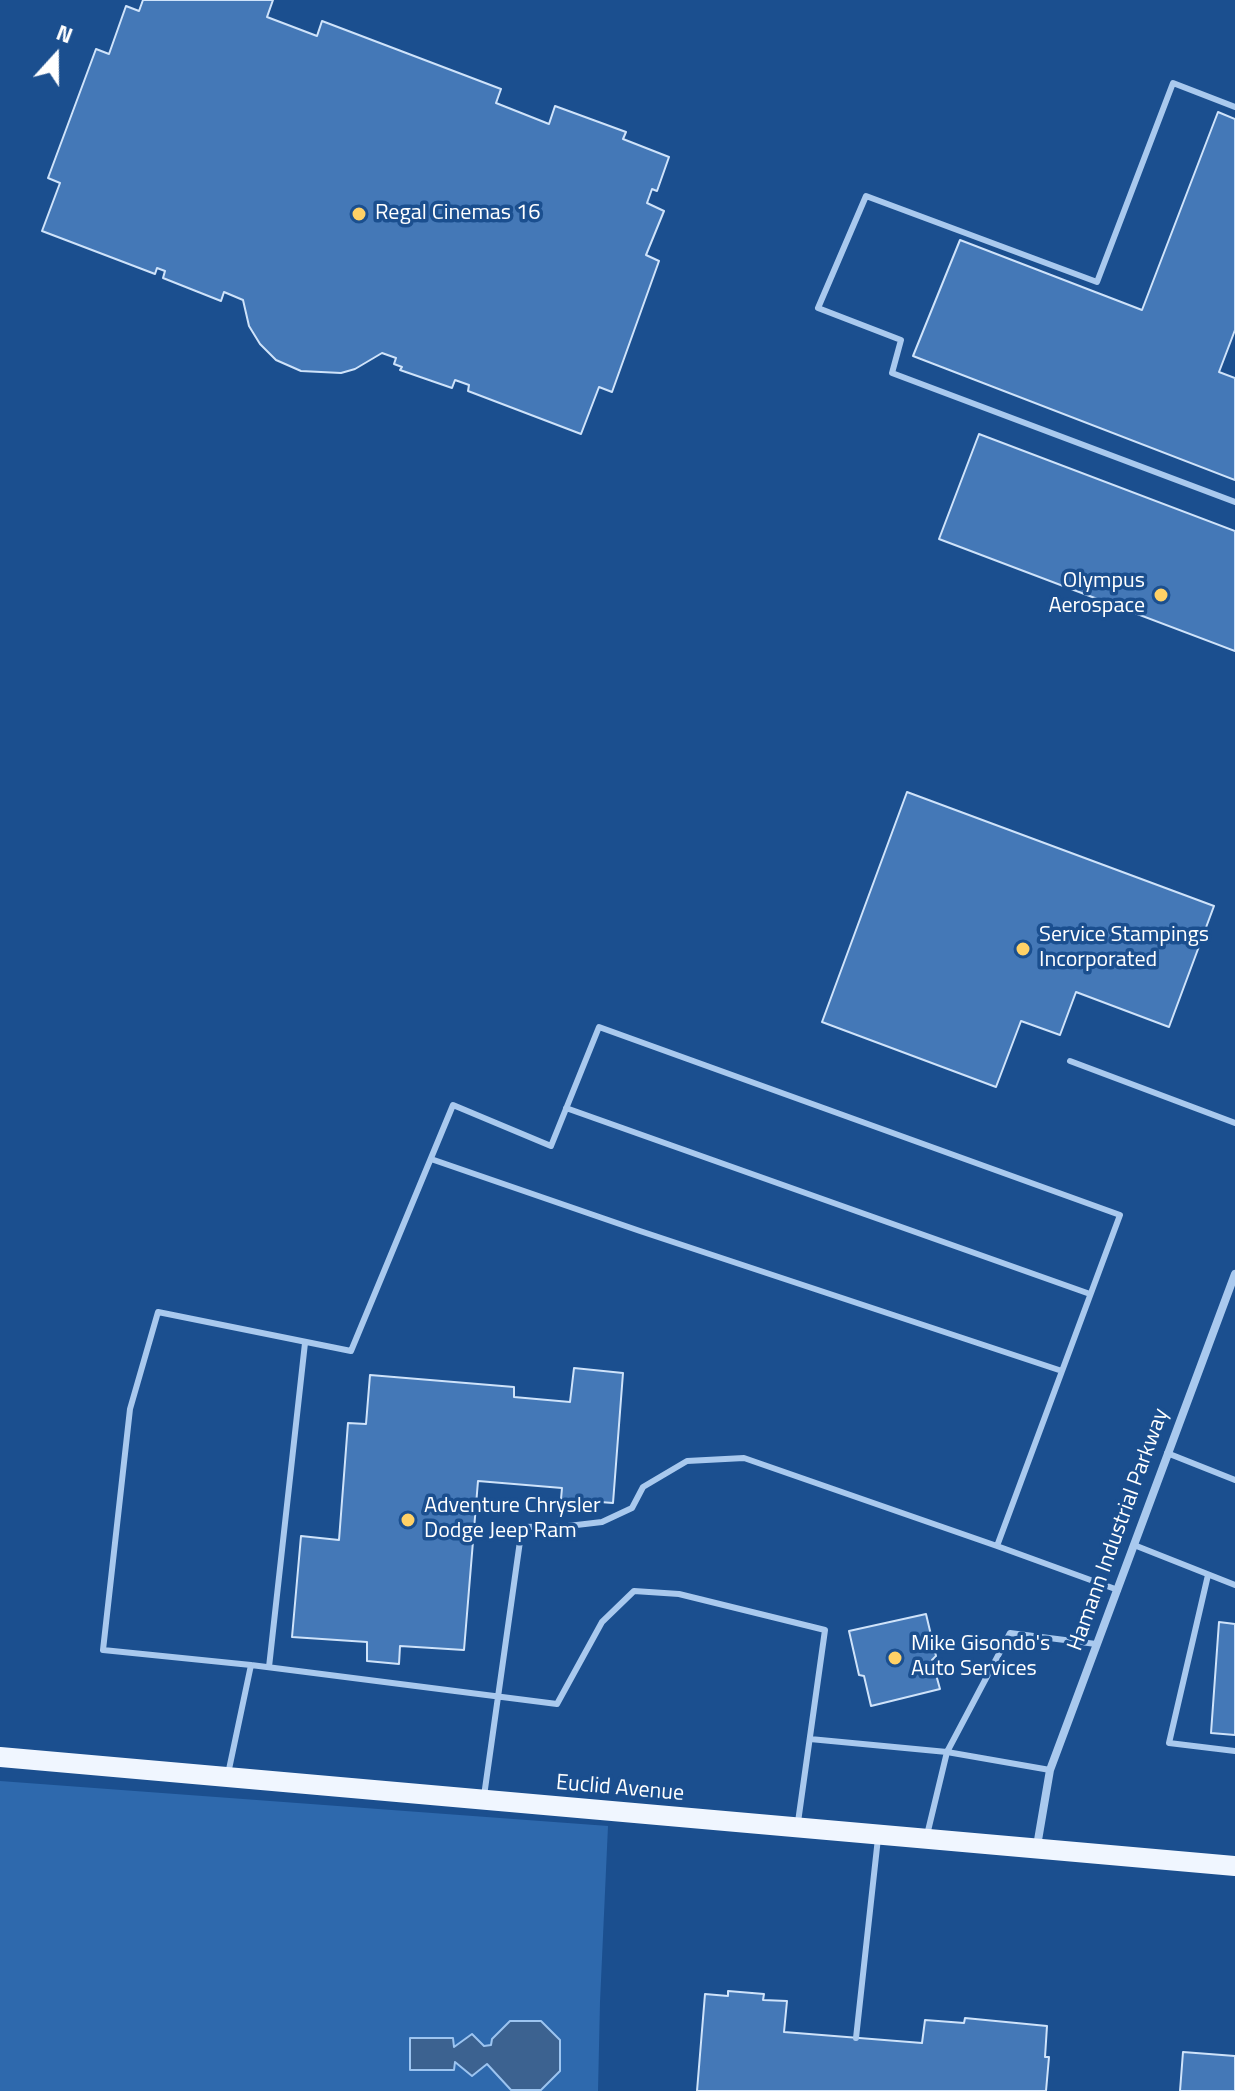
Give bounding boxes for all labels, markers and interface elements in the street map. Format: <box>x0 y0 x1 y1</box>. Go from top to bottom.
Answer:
text: N <box>51 15 78 52</box>
north arrow <box>16 16 96 96</box>
place label: Regal Cinemas 16 <box>375 201 541 227</box>
marker: Regal Cinemas 16 <box>350 205 368 223</box>
place label: Olympus Aerospace <box>1048 569 1145 620</box>
marker: Olympus Aerospace <box>1152 586 1170 604</box>
place label: Service Stampings Incorporated <box>1039 923 1209 974</box>
marker: Service Stampings Incorporated <box>1014 940 1032 958</box>
street label: Hamann Industrial Parkway <box>1063 1405 1175 1655</box>
place label: Adventure Chrysler Dodge Jeep Ram <box>424 1494 601 1546</box>
marker: Adventure Chrysler Dodge Jeep Ram <box>399 1511 417 1529</box>
place label: Mike Gisondo's Auto Services <box>911 1632 1050 1684</box>
marker: Mike Gisondo's Auto Services <box>886 1649 904 1667</box>
street label: Euclid Avenue <box>555 1770 685 1808</box>

